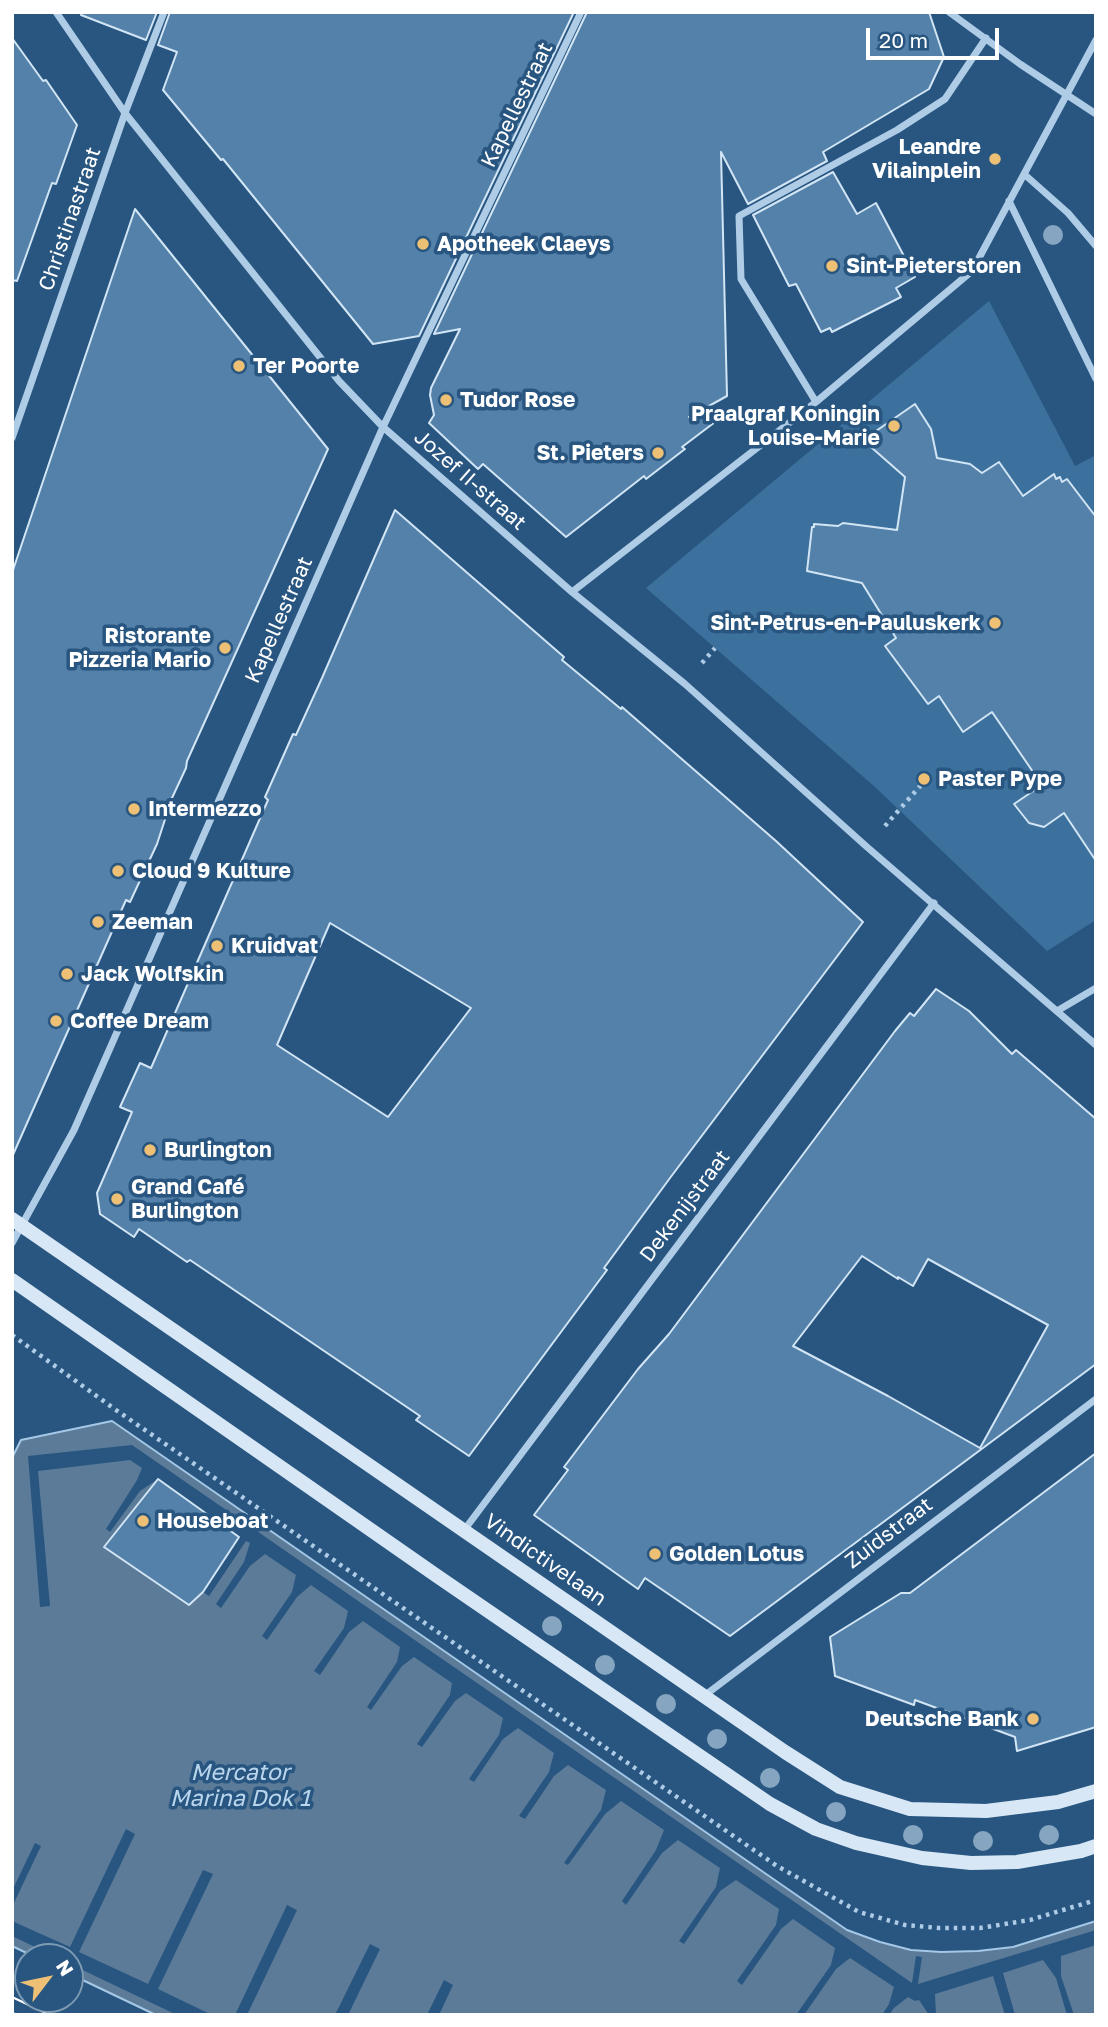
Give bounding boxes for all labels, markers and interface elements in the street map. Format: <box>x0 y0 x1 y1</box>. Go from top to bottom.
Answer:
scale bar <box>870 14 1003 58</box>
text: 20 m <box>879 27 928 53</box>
street label: Kapellestraat <box>476 38 558 172</box>
place label: Leandre Vilainplein <box>872 134 981 184</box>
street label: Christinastraat <box>34 144 106 294</box>
marker: Leandre Vilainplein <box>987 151 1003 167</box>
place label: Apotheek Claeys <box>437 231 611 257</box>
marker: Apotheek Claeys <box>415 236 431 252</box>
place label: Sint-Pieterstoren <box>846 253 1021 279</box>
marker: Sint-Pieterstoren <box>824 258 840 274</box>
place label: Ter Poorte <box>253 353 359 379</box>
marker: Ter Poorte <box>231 358 247 374</box>
place label: Tudor Rose <box>460 387 575 413</box>
marker: Tudor Rose <box>438 392 454 408</box>
place label: Praalgraf Koningin Louise-Marie <box>691 401 880 451</box>
marker: Praalgraf Koningin Louise-Marie <box>886 418 902 434</box>
street label: Jozef II-straat <box>409 424 531 536</box>
place label: St. Pieters <box>536 440 644 466</box>
marker: St. Pieters <box>650 445 666 461</box>
street label: Kapellestraat <box>240 553 318 687</box>
place label: Sint-Petrus-en-Pauluskerk <box>710 610 981 636</box>
marker: Sint-Petrus-en-Pauluskerk <box>987 615 1003 631</box>
place label: Ristorante Pizzeria Mario <box>68 623 211 673</box>
marker: Ristorante Pizzeria Mario <box>217 640 233 656</box>
place label: Paster Pype <box>938 766 1062 792</box>
marker: Paster Pype <box>916 771 932 787</box>
place label: Intermezzo <box>148 796 262 822</box>
marker: Intermezzo <box>126 801 142 817</box>
place label: Cloud 9 Kulture <box>132 858 291 884</box>
marker: Cloud 9 Kulture <box>110 863 126 879</box>
place label: Zeeman <box>112 909 193 935</box>
marker: Zeeman <box>90 914 106 930</box>
place label: Kruidvat <box>231 933 318 959</box>
marker: Kruidvat <box>209 938 225 954</box>
place label: Jack Wolfskin <box>81 961 224 987</box>
marker: Jack Wolfskin <box>59 966 75 982</box>
place label: Coffee Dream <box>70 1008 209 1034</box>
marker: Coffee Dream <box>48 1013 64 1029</box>
place label: Burlington <box>164 1137 272 1163</box>
marker: Burlington <box>142 1142 158 1158</box>
street label: Dekenijstraat <box>635 1145 735 1267</box>
place label: Grand Café Burlington <box>131 1174 244 1224</box>
marker: Grand Café Burlington <box>109 1191 125 1207</box>
street label: Zuidstraat <box>840 1492 938 1574</box>
place label: Houseboat <box>157 1508 268 1534</box>
street label: Vindictivelaan <box>479 1509 611 1611</box>
marker: Houseboat <box>135 1513 151 1529</box>
place label: Golden Lotus <box>669 1541 804 1567</box>
marker: Golden Lotus <box>647 1546 663 1562</box>
place label: Deutsche Bank <box>865 1706 1019 1732</box>
marker: Deutsche Bank <box>1025 1711 1041 1727</box>
water label: Mercator Marina Dok 1 <box>170 1759 310 1813</box>
north arrow <box>14 1943 84 2013</box>
text: N <box>52 1955 79 1980</box>

